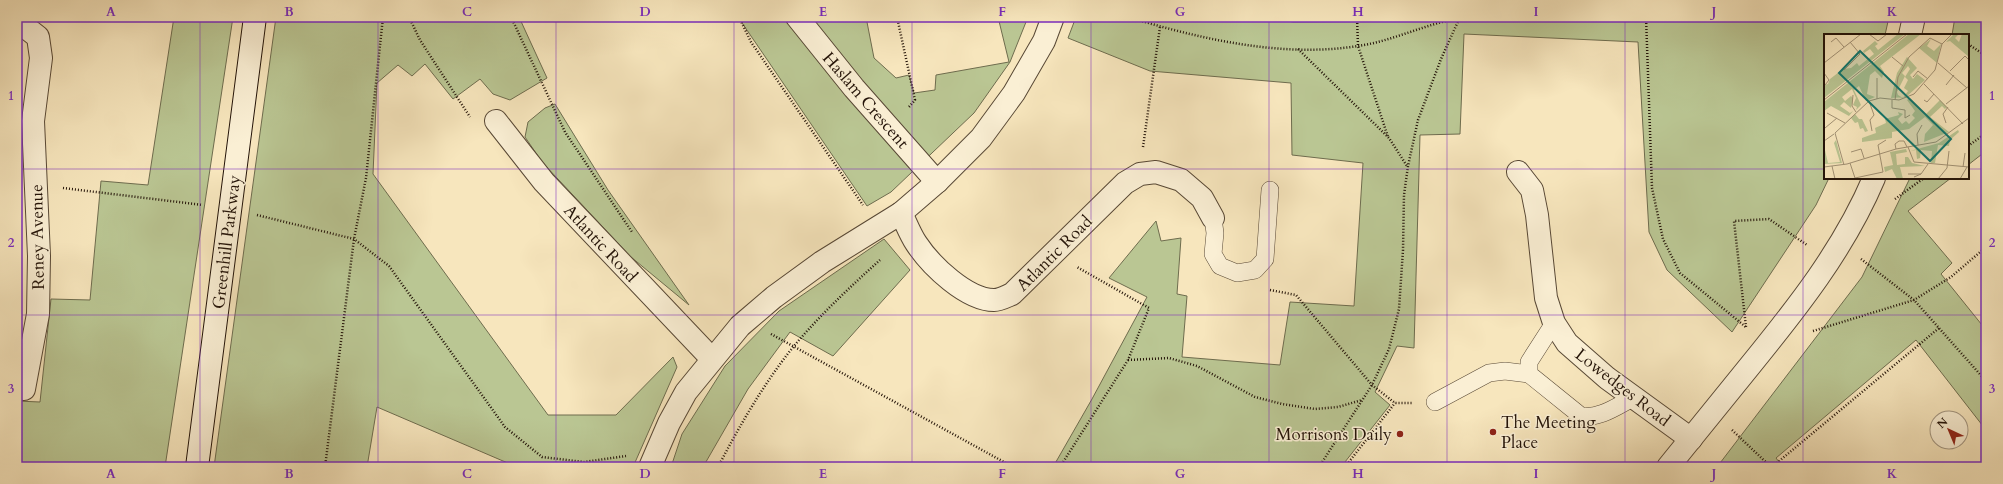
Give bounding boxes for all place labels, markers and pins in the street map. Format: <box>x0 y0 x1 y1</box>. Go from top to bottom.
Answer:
place label: The Meeting Place <box>1501 411 1596 454</box>
place label: Morrisons Daily <box>1276 423 1392 446</box>
marker: The Meeting Place <box>1488 427 1498 437</box>
marker: Morrisons Daily <box>1395 429 1405 439</box>

